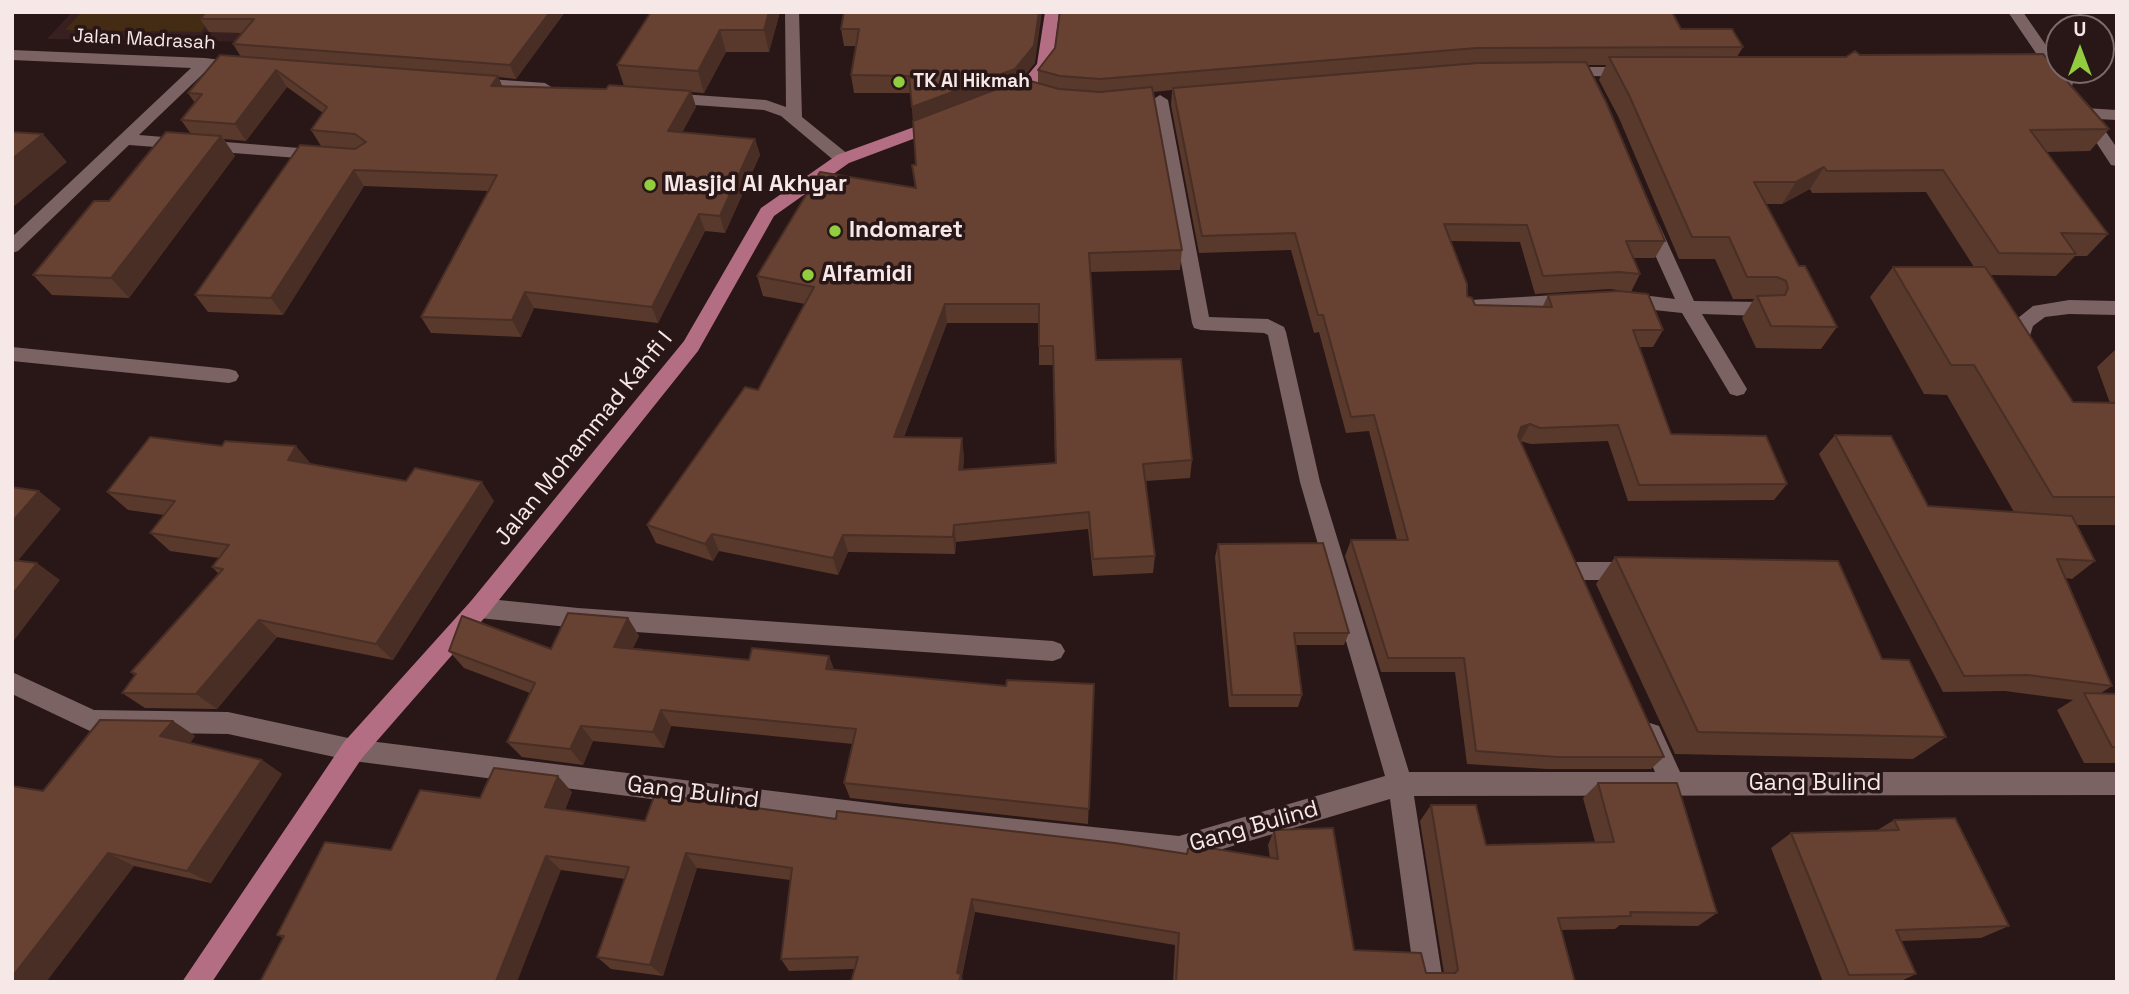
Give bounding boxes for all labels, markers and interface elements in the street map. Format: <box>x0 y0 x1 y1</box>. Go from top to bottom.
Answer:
north arrow <box>2045 14 2115 84</box>
text: U <box>2074 17 2086 42</box>
street label: Jalan Madrasah <box>72 25 216 55</box>
place label: TK Al Hikmah <box>913 71 1030 93</box>
marker: TK Al Hikmah <box>891 74 907 90</box>
place label: Masjid Al Akhyar <box>664 171 847 199</box>
marker: Masjid Al Akhyar <box>642 177 658 193</box>
place label: Indomaret <box>849 217 963 245</box>
marker: Indomaret <box>827 223 843 239</box>
place label: Alfamidi <box>822 261 912 289</box>
marker: Alfamidi <box>800 267 816 283</box>
street label: Jalan Mohammad Kahfi I <box>489 326 679 552</box>
street label: Gang Bulind <box>1749 770 1881 798</box>
street label: Gang Bulind <box>625 771 761 815</box>
street label: Gang Bulind <box>1186 795 1322 859</box>

